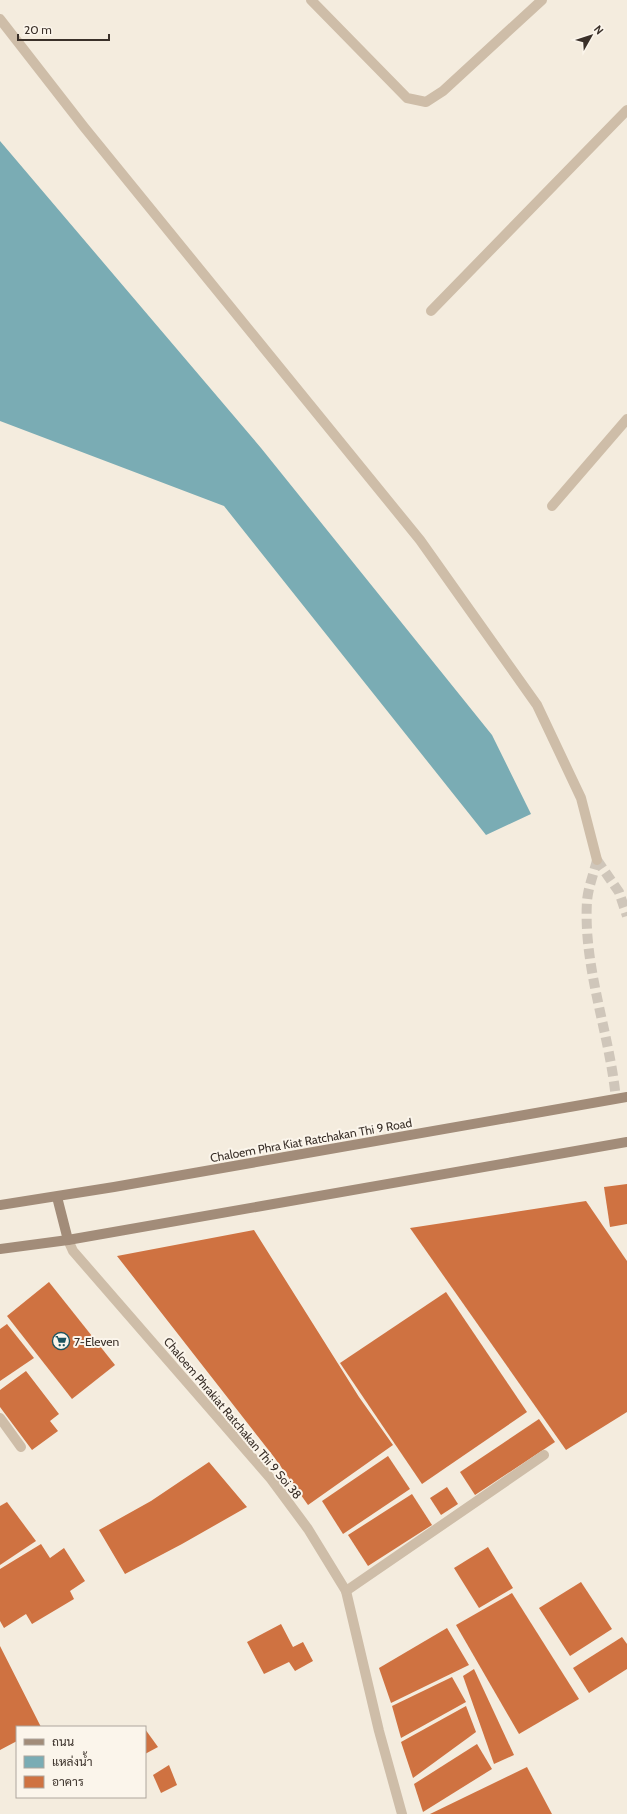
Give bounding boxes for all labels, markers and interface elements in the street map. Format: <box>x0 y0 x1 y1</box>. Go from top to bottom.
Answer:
scale bar <box>18 16 109 42</box>
north arrow <box>571 16 611 56</box>
text: 20 m <box>24 22 52 37</box>
text: N <box>591 22 607 37</box>
street label: Chaloem Phra Kiat Ratchakan Thi 9 Road <box>209 1115 413 1165</box>
supermarket icon: 7-Eleven <box>51 1331 71 1351</box>
place label: 7-Eleven <box>74 1334 119 1349</box>
street label: Chaloem Phrakiat Ratchakan Thi 9 Soi 38 <box>161 1334 305 1502</box>
legend <box>16 1726 146 1798</box>
text: ถนน <box>52 1734 75 1749</box>
text: แหล่งน้ำ <box>52 1751 92 1769</box>
text: อาคาร <box>52 1774 84 1789</box>

